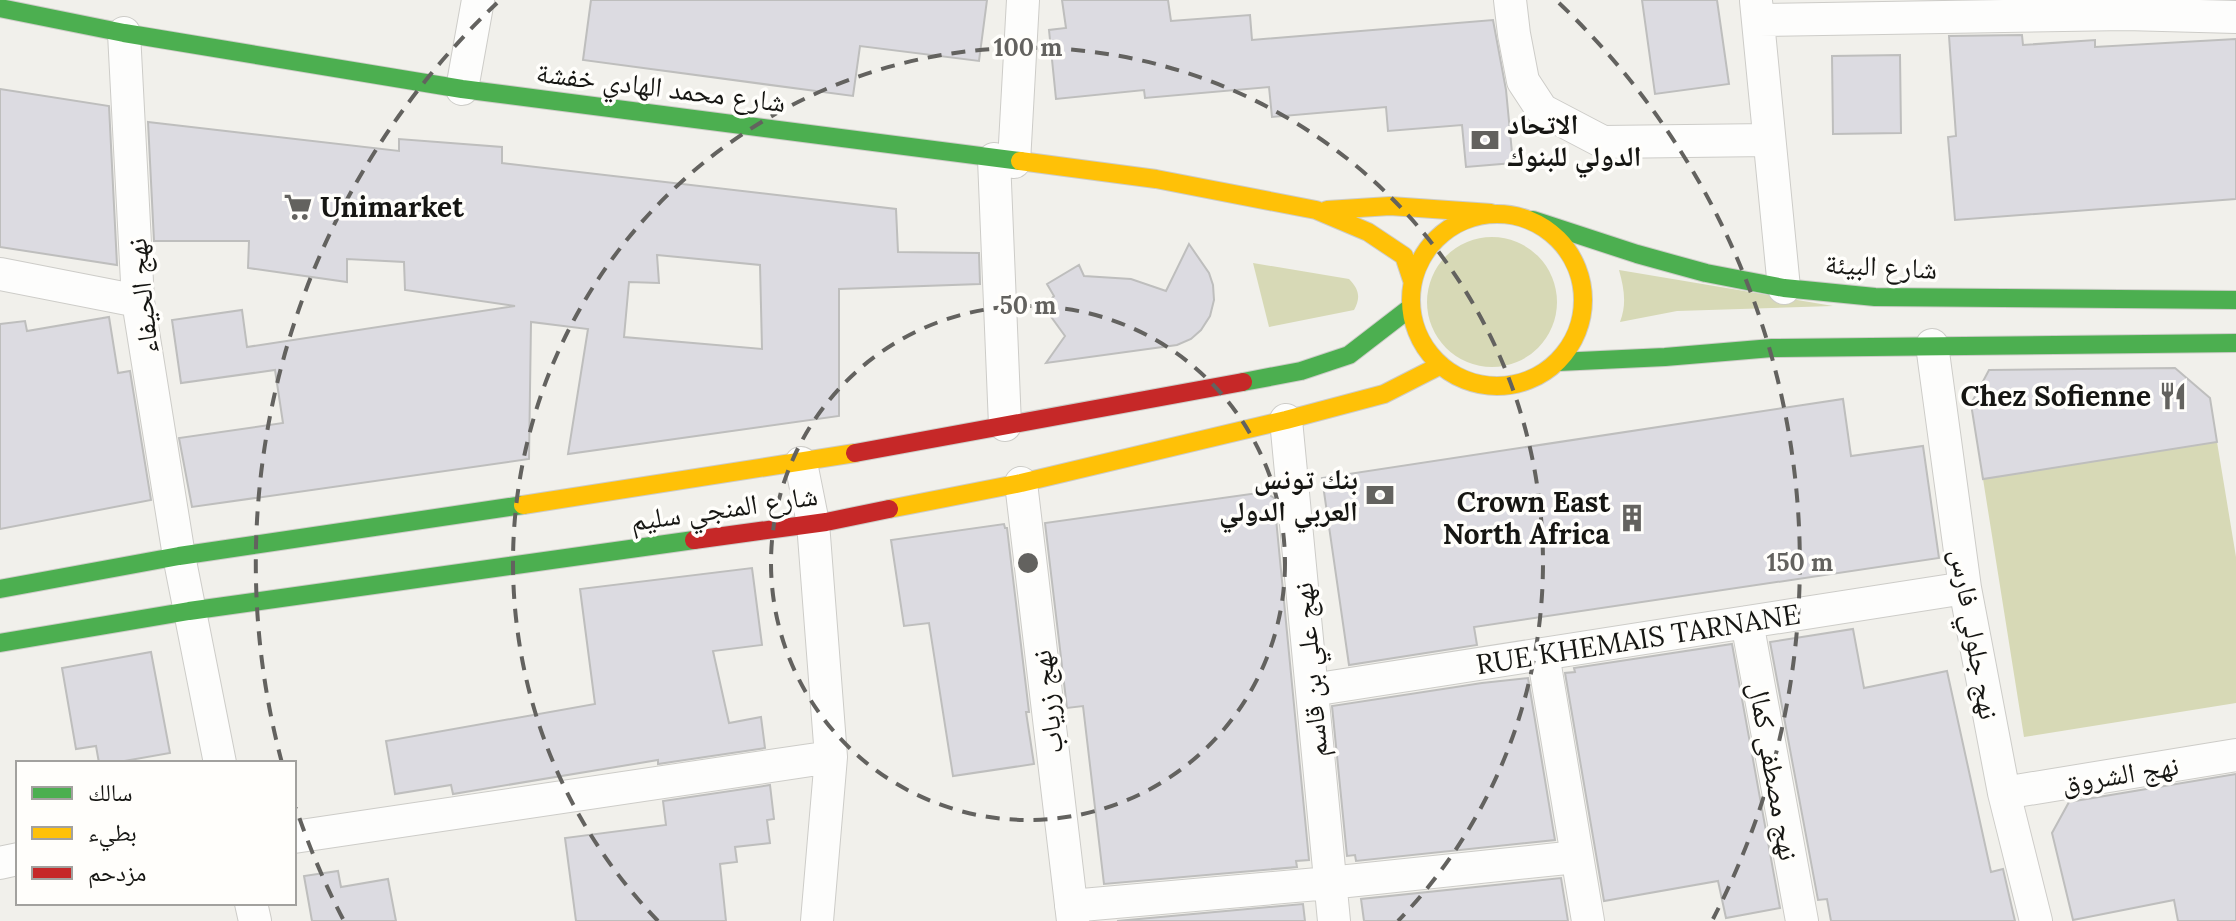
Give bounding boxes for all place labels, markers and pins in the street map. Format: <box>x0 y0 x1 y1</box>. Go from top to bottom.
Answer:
place label: الاتحاد الدولي للبنوك <box>1507 106 1642 179</box>
bank icon: الاتحاد الدولي للبنوك <box>1470 125 1500 155</box>
place label: Unimarket <box>320 189 464 225</box>
supermarket icon: Unimarket <box>283 192 313 222</box>
place label: Chez Sofienne <box>1961 378 2151 414</box>
restaurant icon: Chez Sofienne <box>2158 381 2188 411</box>
place label: بنك تونس العربي الدولي <box>1219 461 1358 534</box>
bank icon: بنك تونس العربي الدولي <box>1365 480 1395 510</box>
place label: Crown East North Africa <box>1443 484 1610 552</box>
building icon: Crown East North Africa <box>1617 503 1647 533</box>
centre of rings <box>1014 549 1042 577</box>

